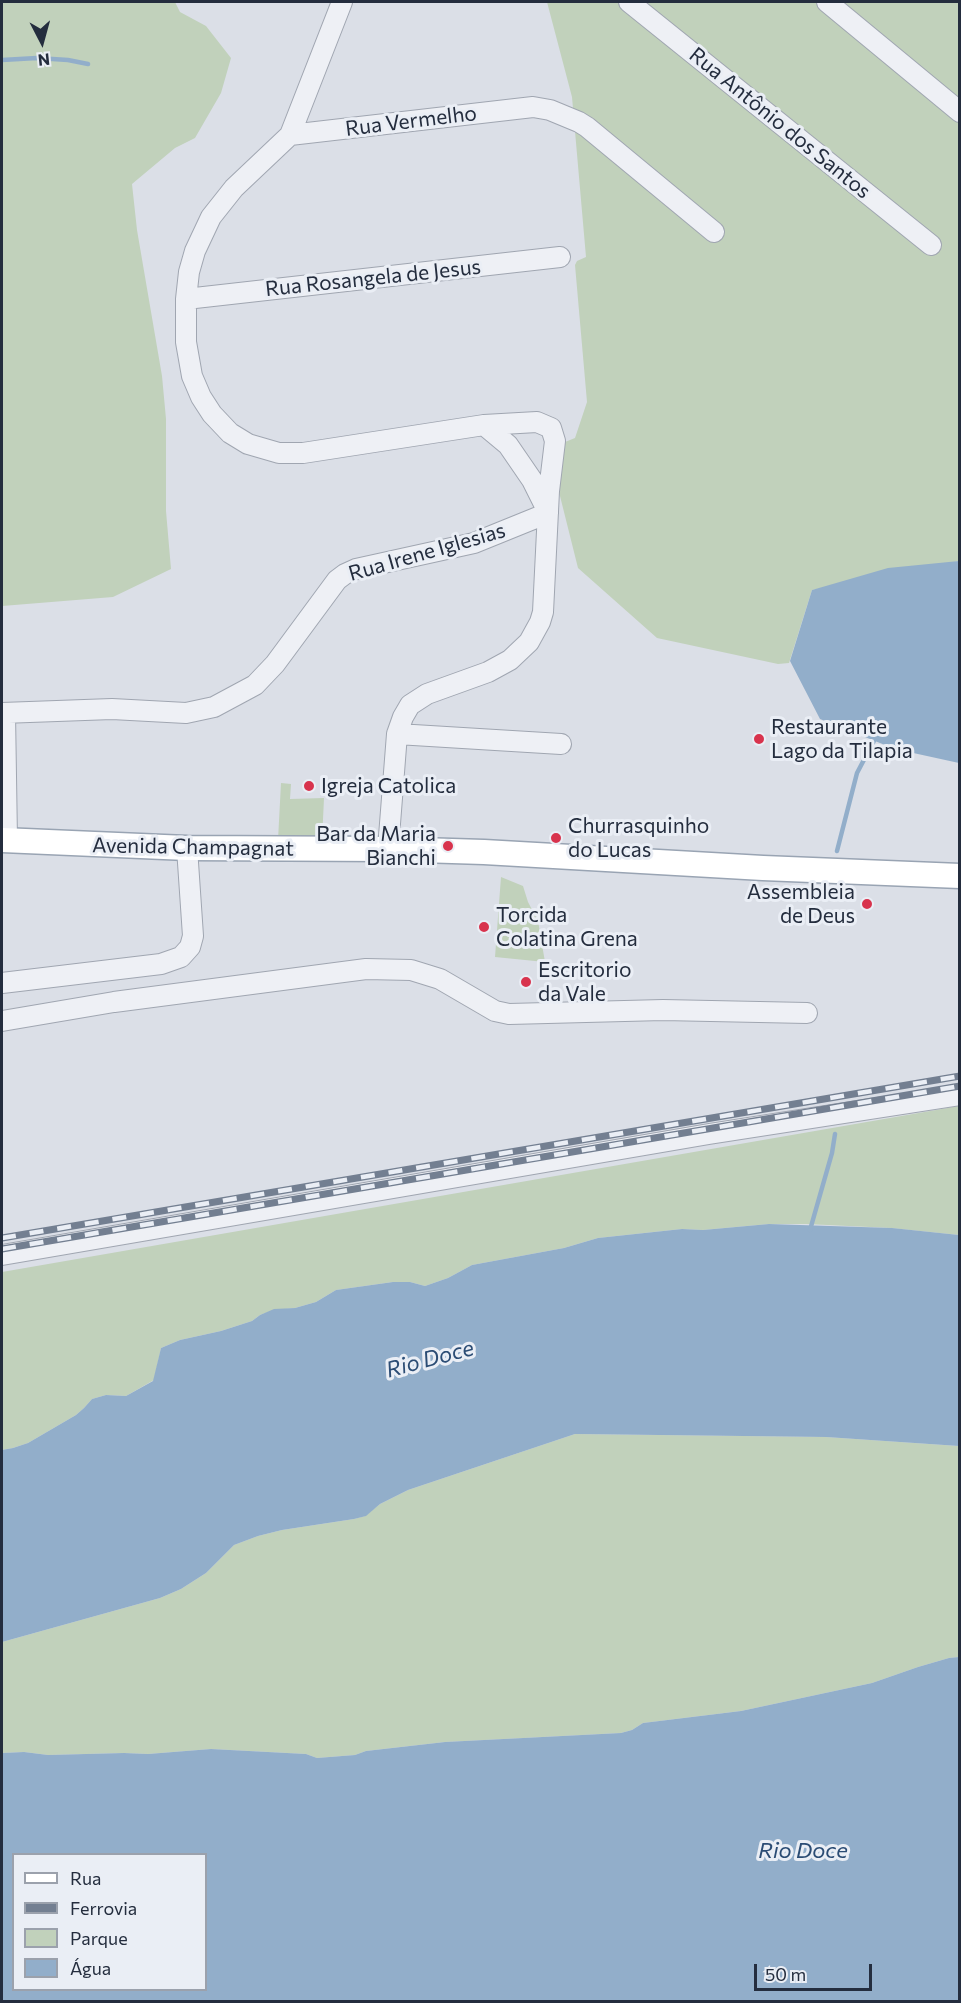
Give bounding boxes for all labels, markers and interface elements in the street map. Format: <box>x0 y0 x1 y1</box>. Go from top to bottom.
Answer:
north arrow <box>12 12 72 72</box>
street label: Rua Antônio dos Santos <box>684 42 876 204</box>
text: N <box>37 50 51 70</box>
street label: Rua Vermelho <box>344 100 478 142</box>
street label: Rua Rosangela de Jesus <box>264 254 482 302</box>
street label: Rua Irene Iglesias <box>346 518 508 586</box>
place label: Restaurante Lago da Tilapia <box>771 714 913 764</box>
marker: Restaurante Lago da Tilapia <box>752 732 766 746</box>
place label: Igreja Catolica <box>321 773 456 799</box>
marker: Igreja Catolica <box>302 779 316 793</box>
place label: Churrasquinho do Lucas <box>568 813 709 863</box>
place label: Bar da Maria Bianchi <box>316 821 436 871</box>
marker: Churrasquinho do Lucas <box>549 831 563 845</box>
street label: Avenida Champagnat <box>92 833 294 861</box>
marker: Bar da Maria Bianchi <box>441 839 455 853</box>
place label: Assembleia de Deus <box>747 879 855 929</box>
marker: Assembleia de Deus <box>860 897 874 911</box>
place label: Torcida Colatina Grena <box>496 902 638 952</box>
marker: Torcida Colatina Grena <box>477 920 491 934</box>
place label: Escritorio da Vale <box>538 957 631 1007</box>
marker: Escritorio da Vale <box>519 975 533 989</box>
water label: Rio Doce <box>383 1335 477 1383</box>
water label: Rio Doce <box>758 1838 848 1864</box>
legend <box>12 1853 207 1991</box>
text: Rua <box>70 1867 101 1889</box>
text: Ferrovia <box>70 1897 137 1919</box>
text: Parque <box>70 1927 128 1949</box>
scale bar <box>757 1952 876 1990</box>
text: Água <box>70 1957 111 1979</box>
text: 50 m <box>765 1963 806 1985</box>

